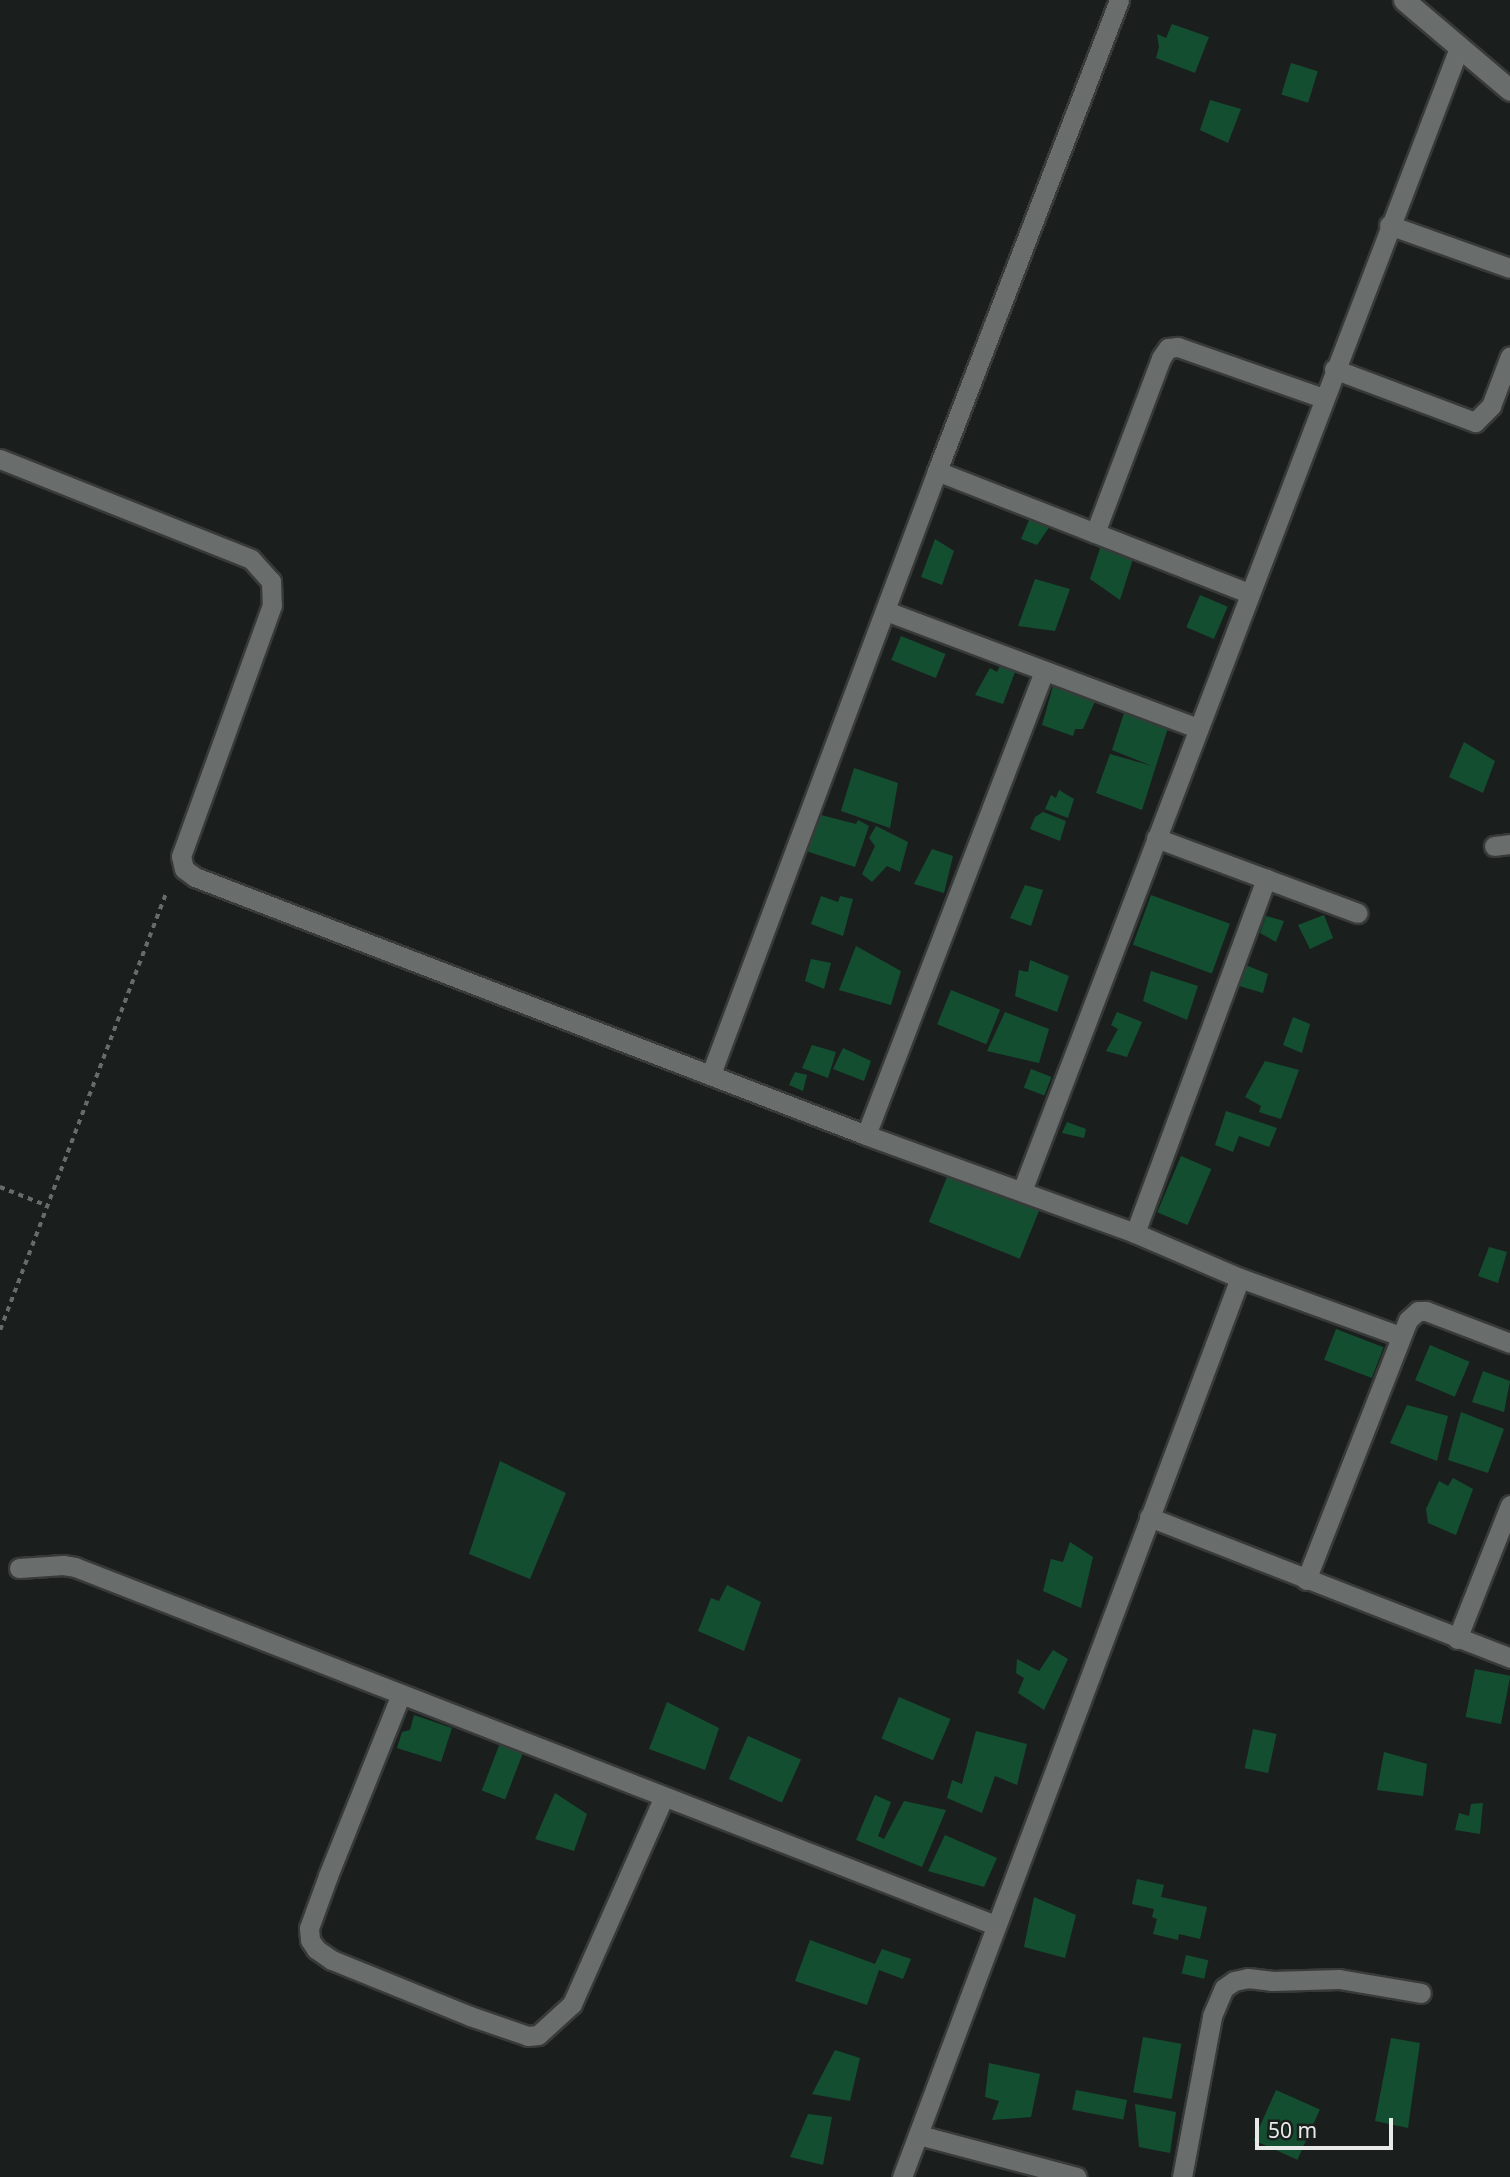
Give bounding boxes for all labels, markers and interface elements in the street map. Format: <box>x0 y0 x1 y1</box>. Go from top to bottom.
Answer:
scale bar <box>1258 2104 1396 2148</box>
text: 50 m <box>1268 2116 1317 2144</box>

